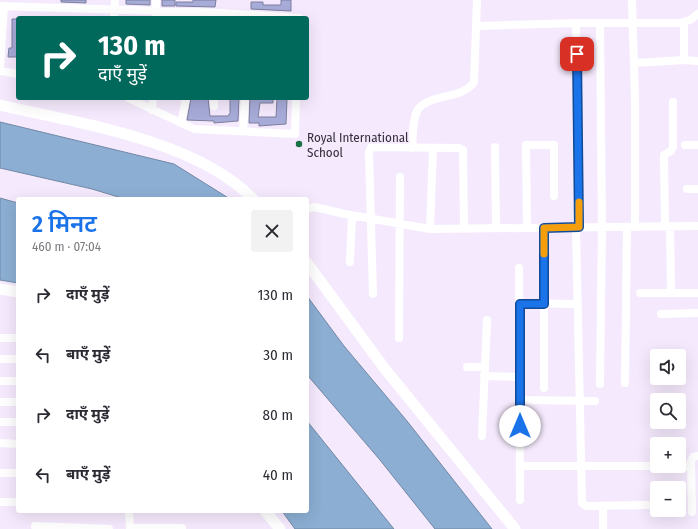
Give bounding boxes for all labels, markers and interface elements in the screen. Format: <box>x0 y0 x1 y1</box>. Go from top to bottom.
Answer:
text: 130 m <box>98 29 166 62</box>
icon: right <box>32 32 84 84</box>
pin <box>560 37 594 71</box>
icon: arrive <box>566 43 588 65</box>
text: दाएँ मुड़ें <box>98 63 147 85</box>
place label: Royal International School <box>307 130 409 160</box>
marker: Royal International School <box>294 139 304 149</box>
text: 2 मिनट <box>32 210 97 238</box>
button: close <box>251 210 293 252</box>
text: 460 m · 07:04 <box>32 239 101 254</box>
icon: right <box>32 284 54 306</box>
text: दाएँ मुड़ें <box>66 285 109 303</box>
text: 130 m <box>258 286 293 304</box>
icon: left <box>32 344 54 366</box>
text: बाएँ मुड़ें <box>66 345 110 363</box>
text: 30 m <box>263 346 293 364</box>
map controls <box>650 349 686 517</box>
button: sound <box>650 349 686 385</box>
button: search <box>650 393 686 429</box>
icon: right <box>32 404 54 426</box>
text: दाएँ मुड़ें <box>66 405 109 423</box>
position arrow <box>499 405 541 447</box>
text: 80 m <box>263 406 293 424</box>
button: + <box>650 437 686 473</box>
icon: left <box>32 464 54 486</box>
text: बाएँ मुड़ें <box>66 465 110 483</box>
text: 40 m <box>263 466 293 484</box>
button: − <box>650 481 686 517</box>

